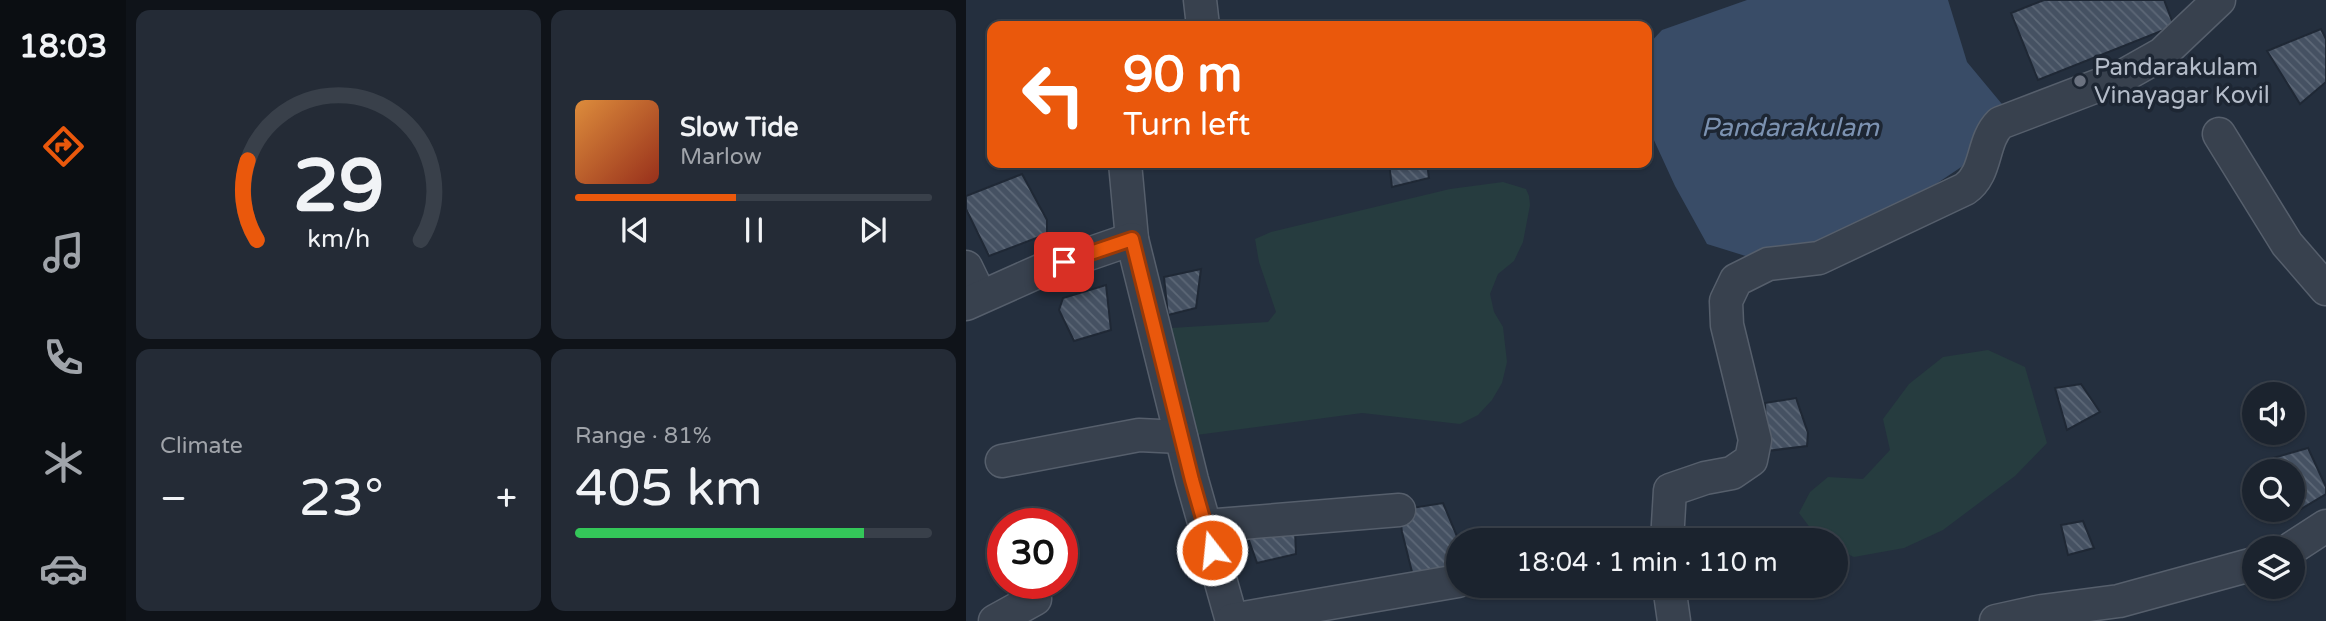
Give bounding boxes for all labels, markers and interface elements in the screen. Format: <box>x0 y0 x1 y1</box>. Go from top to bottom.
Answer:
text: 18:03 <box>19 28 107 66</box>
text: 90 m <box>1123 46 1242 105</box>
icon: left <box>1008 49 1099 140</box>
place label: Pandarakulam Vinayagar Kovil <box>2094 53 2270 110</box>
marker: Pandarakulam Vinayagar Kovil <box>2072 73 2088 89</box>
text: Turn left <box>1123 106 1250 144</box>
text: Slow Tide <box>680 112 798 143</box>
water label: Pandarakulam <box>1701 112 1880 143</box>
icon: directions <box>39 122 88 171</box>
text: Marlow <box>680 143 762 171</box>
text: 29 <box>293 144 384 232</box>
icon: previous <box>616 211 654 249</box>
icon: pause <box>735 211 773 249</box>
icon: next <box>854 211 892 249</box>
text: km/h <box>307 224 370 254</box>
icon: music <box>39 228 88 277</box>
pin <box>1034 232 1094 292</box>
icon: arrive <box>1045 243 1083 281</box>
icon: phone <box>39 333 88 382</box>
map controls <box>2242 382 2305 599</box>
button: sound <box>2242 382 2305 445</box>
text: Range · 81% <box>575 422 711 450</box>
text: Climate <box>160 432 243 460</box>
icon: climate <box>39 438 88 487</box>
text: 405 km <box>575 457 763 520</box>
button: search <box>2242 459 2305 522</box>
text: 23° <box>299 467 384 530</box>
text: − <box>160 476 187 522</box>
text: + <box>496 476 517 522</box>
speed limit sign: 30 <box>987 508 1078 599</box>
position arrow <box>1175 513 1249 587</box>
button: layers <box>2242 536 2305 599</box>
icon: car <box>39 544 88 593</box>
text: 18:04 · 1 min · 110 m <box>1516 547 1778 578</box>

